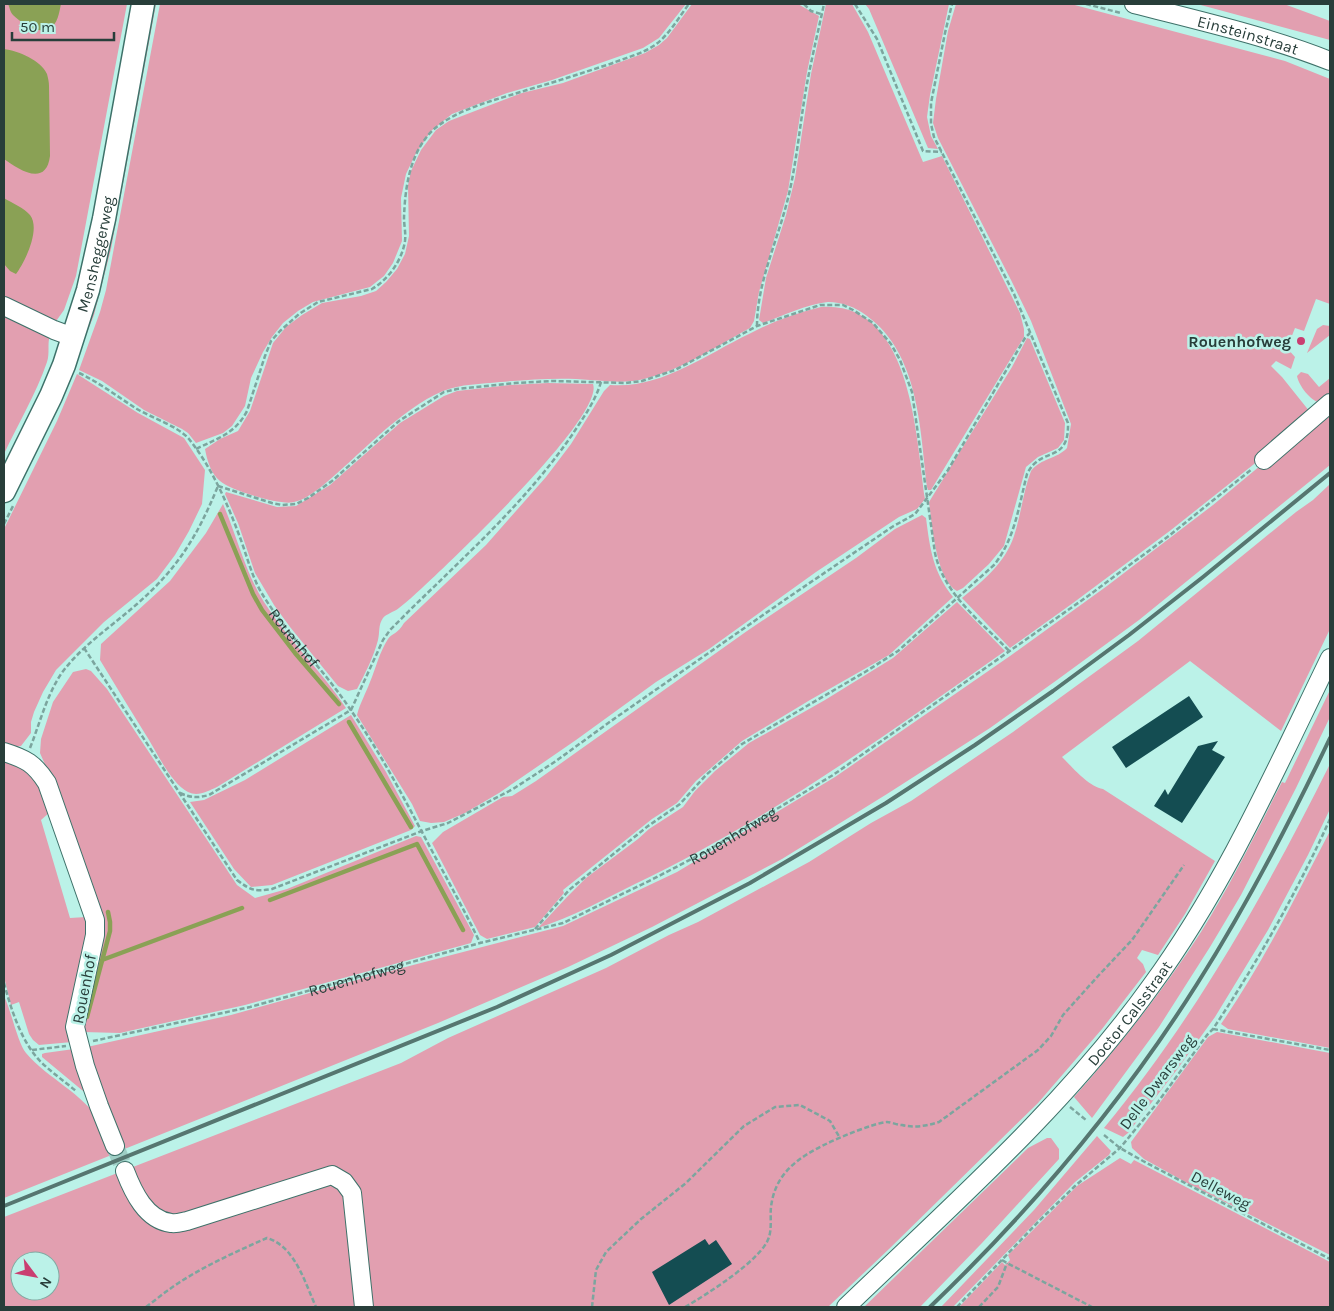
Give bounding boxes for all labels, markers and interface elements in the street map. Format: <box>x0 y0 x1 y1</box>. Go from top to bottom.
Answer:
scale bar <box>12 10 115 42</box>
street label: Einsteinstraat <box>1195 11 1301 58</box>
text: 50 m <box>20 18 55 36</box>
street label: Mensheggerweg <box>72 194 117 315</box>
place label: Rouenhofweg <box>1188 332 1291 351</box>
marker: Rouenhofweg <box>1295 335 1307 347</box>
street label: Rouenhof <box>265 604 324 671</box>
street label: Rouenhofweg <box>686 802 780 868</box>
street label: Rouenhof <box>68 952 100 1025</box>
street label: Rouenhofweg <box>306 955 407 1000</box>
street label: Doctor Calsstraat <box>1083 957 1176 1069</box>
street label: Delle Dwarsweg <box>1115 1031 1199 1133</box>
street label: Delleweg <box>1188 1166 1254 1214</box>
north arrow <box>10 1251 60 1301</box>
text: N <box>36 1274 55 1291</box>

